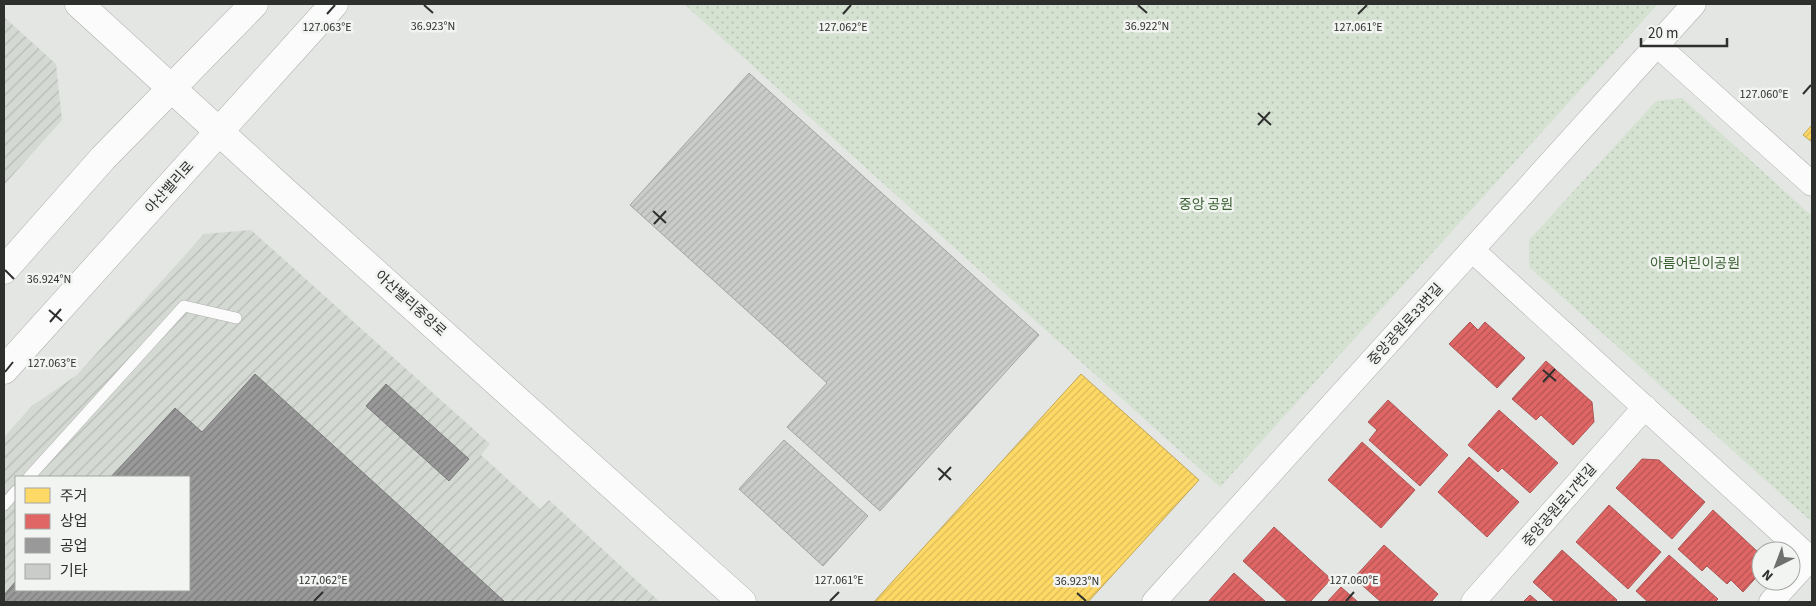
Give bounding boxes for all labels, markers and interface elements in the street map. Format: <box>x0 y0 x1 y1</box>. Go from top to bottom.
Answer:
scale bar <box>1641 15 1727 47</box>
text: 36.923°N <box>411 18 455 35</box>
text: 36.922°N <box>1125 18 1169 35</box>
text: 127.063°E <box>302 19 352 36</box>
text: 127.062°E <box>818 19 868 36</box>
text: 127.061°E <box>1333 19 1383 36</box>
text: 20 m <box>1648 23 1678 44</box>
text: 127.060°E <box>1739 86 1789 103</box>
street label: 아산밸리로 <box>141 157 199 218</box>
park label: 중앙 공원 <box>1179 195 1233 215</box>
park label: 아름어린이공원 <box>1650 254 1740 274</box>
street label: 아산밸리중앙로 <box>370 266 451 341</box>
text: 36.924°N <box>27 271 71 288</box>
street label: 중앙공원로33번길 <box>1363 279 1448 370</box>
text: 127.063°E <box>27 355 77 372</box>
street label: 중앙공원로17번길 <box>1518 460 1601 551</box>
legend <box>15 476 190 591</box>
text: 주거 <box>60 486 88 507</box>
text: 상업 <box>60 511 88 532</box>
text: 공업 <box>60 536 88 557</box>
north arrow <box>1751 541 1801 591</box>
text: 기타 <box>60 561 88 582</box>
text: N <box>1758 564 1778 585</box>
text: 127.062°E <box>298 572 348 589</box>
text: 127.061°E <box>814 572 864 589</box>
text: 127.060°E <box>1329 572 1379 589</box>
text: 36.923°N <box>1055 573 1099 590</box>

